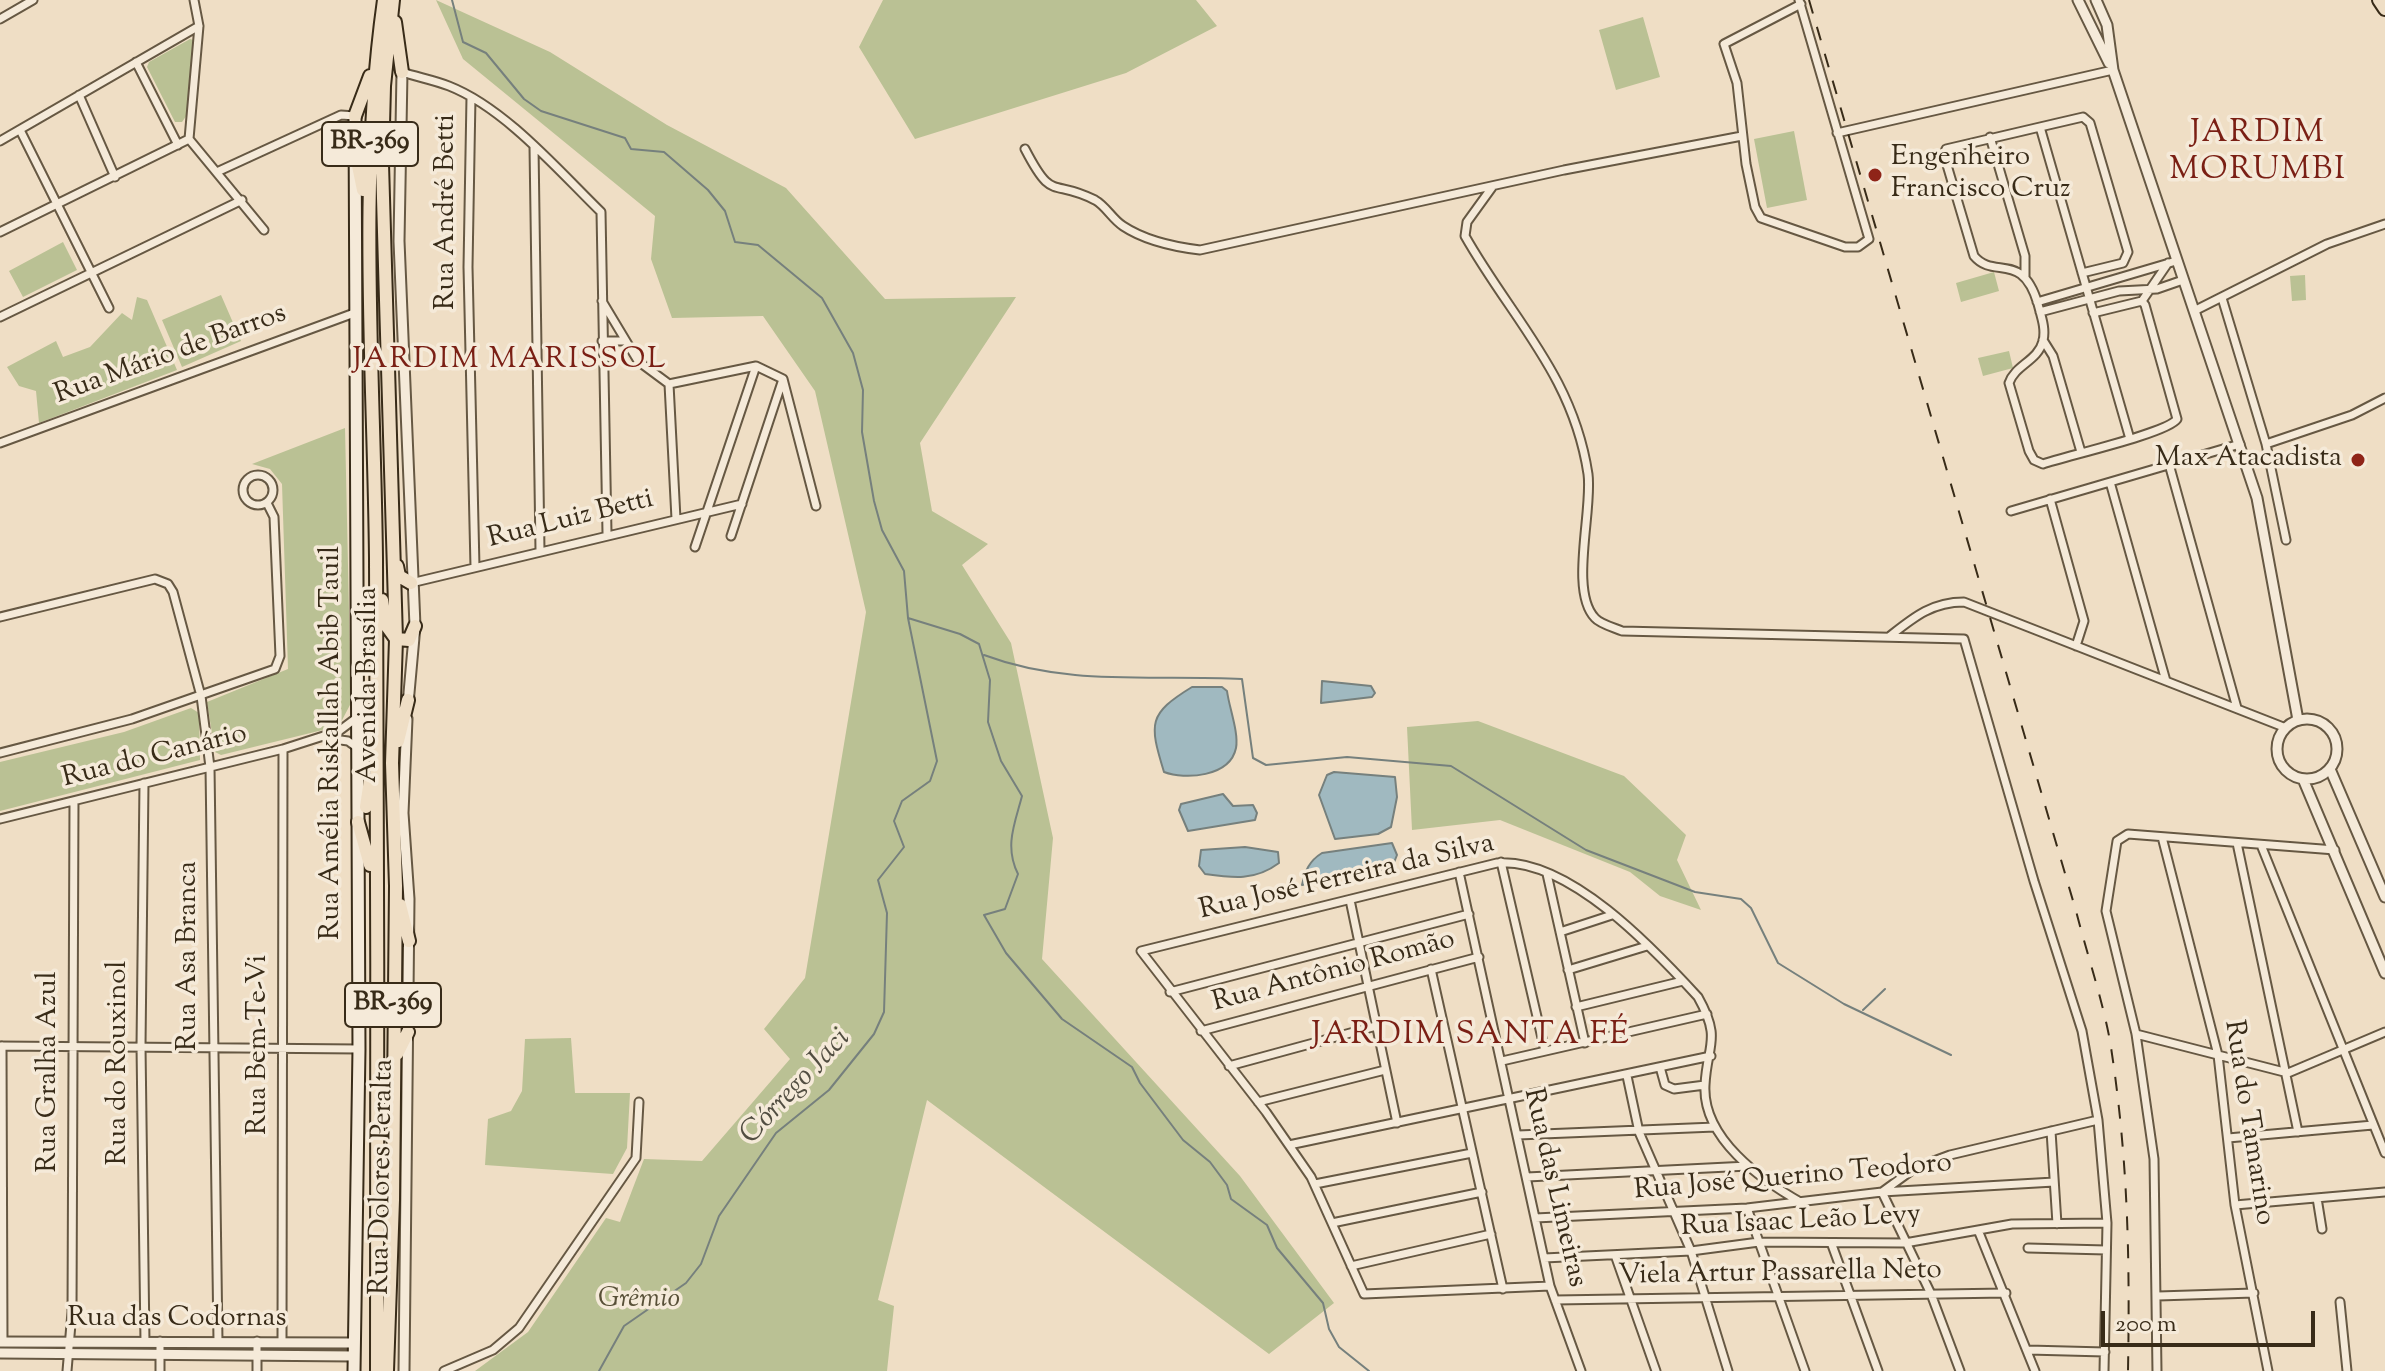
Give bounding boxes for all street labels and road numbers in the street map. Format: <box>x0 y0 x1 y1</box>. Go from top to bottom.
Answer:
street label: Rua André Betti <box>431 114 465 310</box>
road number: BR-369 <box>322 122 418 166</box>
street label: Rua Mário de Barros <box>51 298 291 414</box>
street label: Rua Luiz Betti <box>485 484 657 558</box>
street label: Rua Amélia Riskallah Abib Tauil <box>316 546 350 940</box>
street label: Avenida Brasília <box>353 587 387 783</box>
street label: Rua do Canário <box>59 719 251 797</box>
street label: Rua José Ferreira da Silva <box>1196 829 1498 929</box>
street label: Rua Asa Branca <box>173 861 207 1051</box>
street label: Rua Antônio Romão <box>1209 924 1459 1022</box>
street label: Rua Bem-Te-Vi <box>243 955 277 1135</box>
street label: Rua do Rouxinol <box>103 961 137 1165</box>
street label: Rua Gralha Azul <box>33 972 67 1172</box>
road number: BR-369 <box>345 983 441 1027</box>
street label: Rua do Tamarino <box>2214 1018 2280 1228</box>
street label: Rua Dolores Peralta <box>365 1059 403 1295</box>
street label: Rua das Limeiras <box>1514 1085 1592 1291</box>
street label: Rua José Querino Teodoro <box>1633 1148 1953 1210</box>
street label: Rua Isaac Leão Levy <box>1680 1200 1922 1246</box>
street label: Viela Artur Passarella Neto <box>1618 1255 1942 1295</box>
street label: Rua das Codornas <box>68 1303 286 1337</box>

